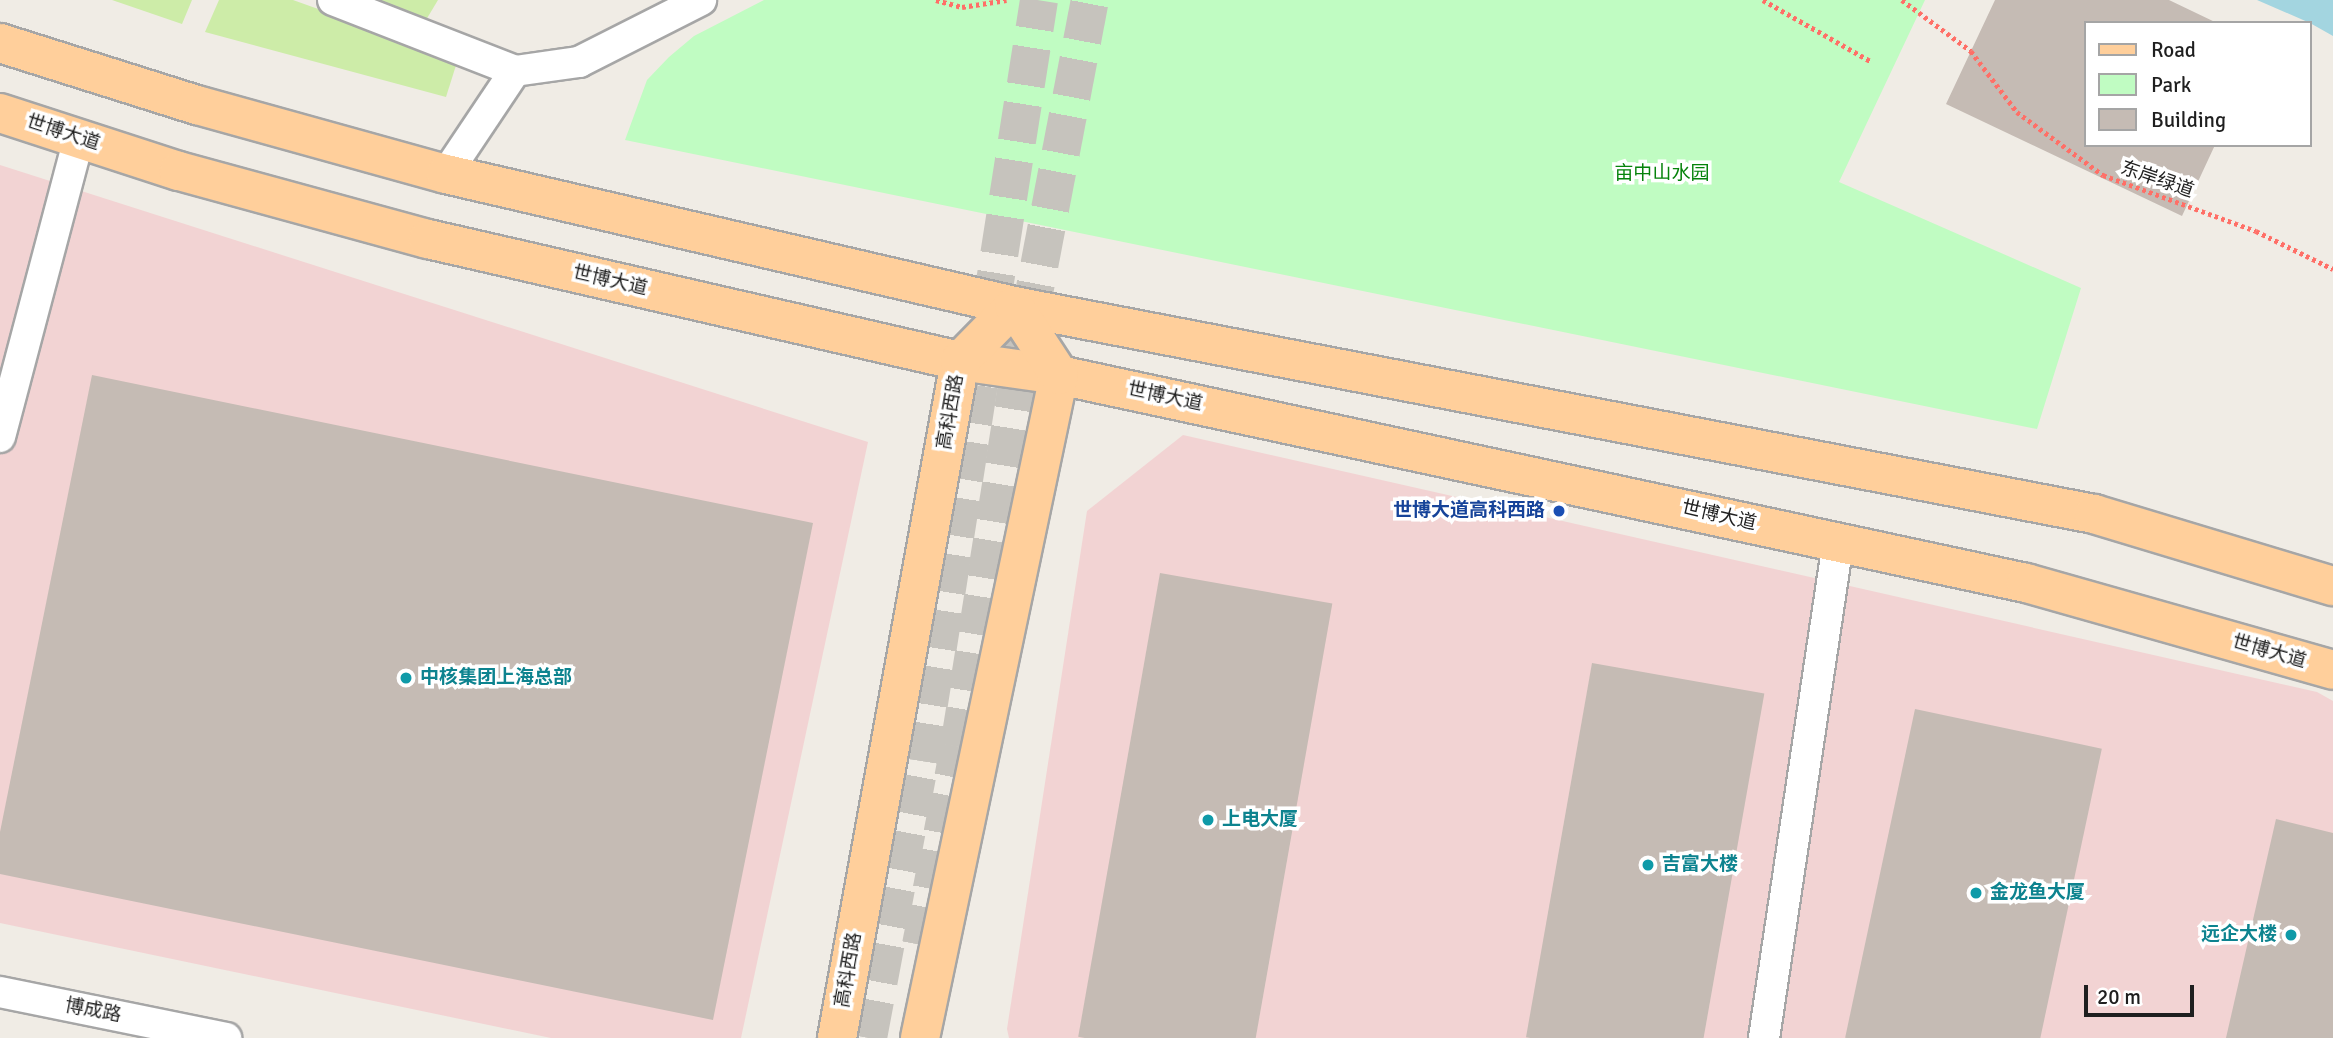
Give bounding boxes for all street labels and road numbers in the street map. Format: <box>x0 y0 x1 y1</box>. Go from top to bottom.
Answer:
street label: 世博大道 <box>23 110 103 156</box>
street label: 东岸绿道 <box>2117 157 2197 203</box>
street label: 世博大道 <box>570 261 650 301</box>
street label: 高科西路 <box>933 373 969 451</box>
street label: 世博大道 <box>1125 378 1205 416</box>
street label: 世博大道 <box>1679 496 1759 536</box>
street label: 世博大道 <box>2229 631 2309 673</box>
street label: 高科西路 <box>831 931 867 1009</box>
street label: 博成路 <box>63 994 123 1028</box>

